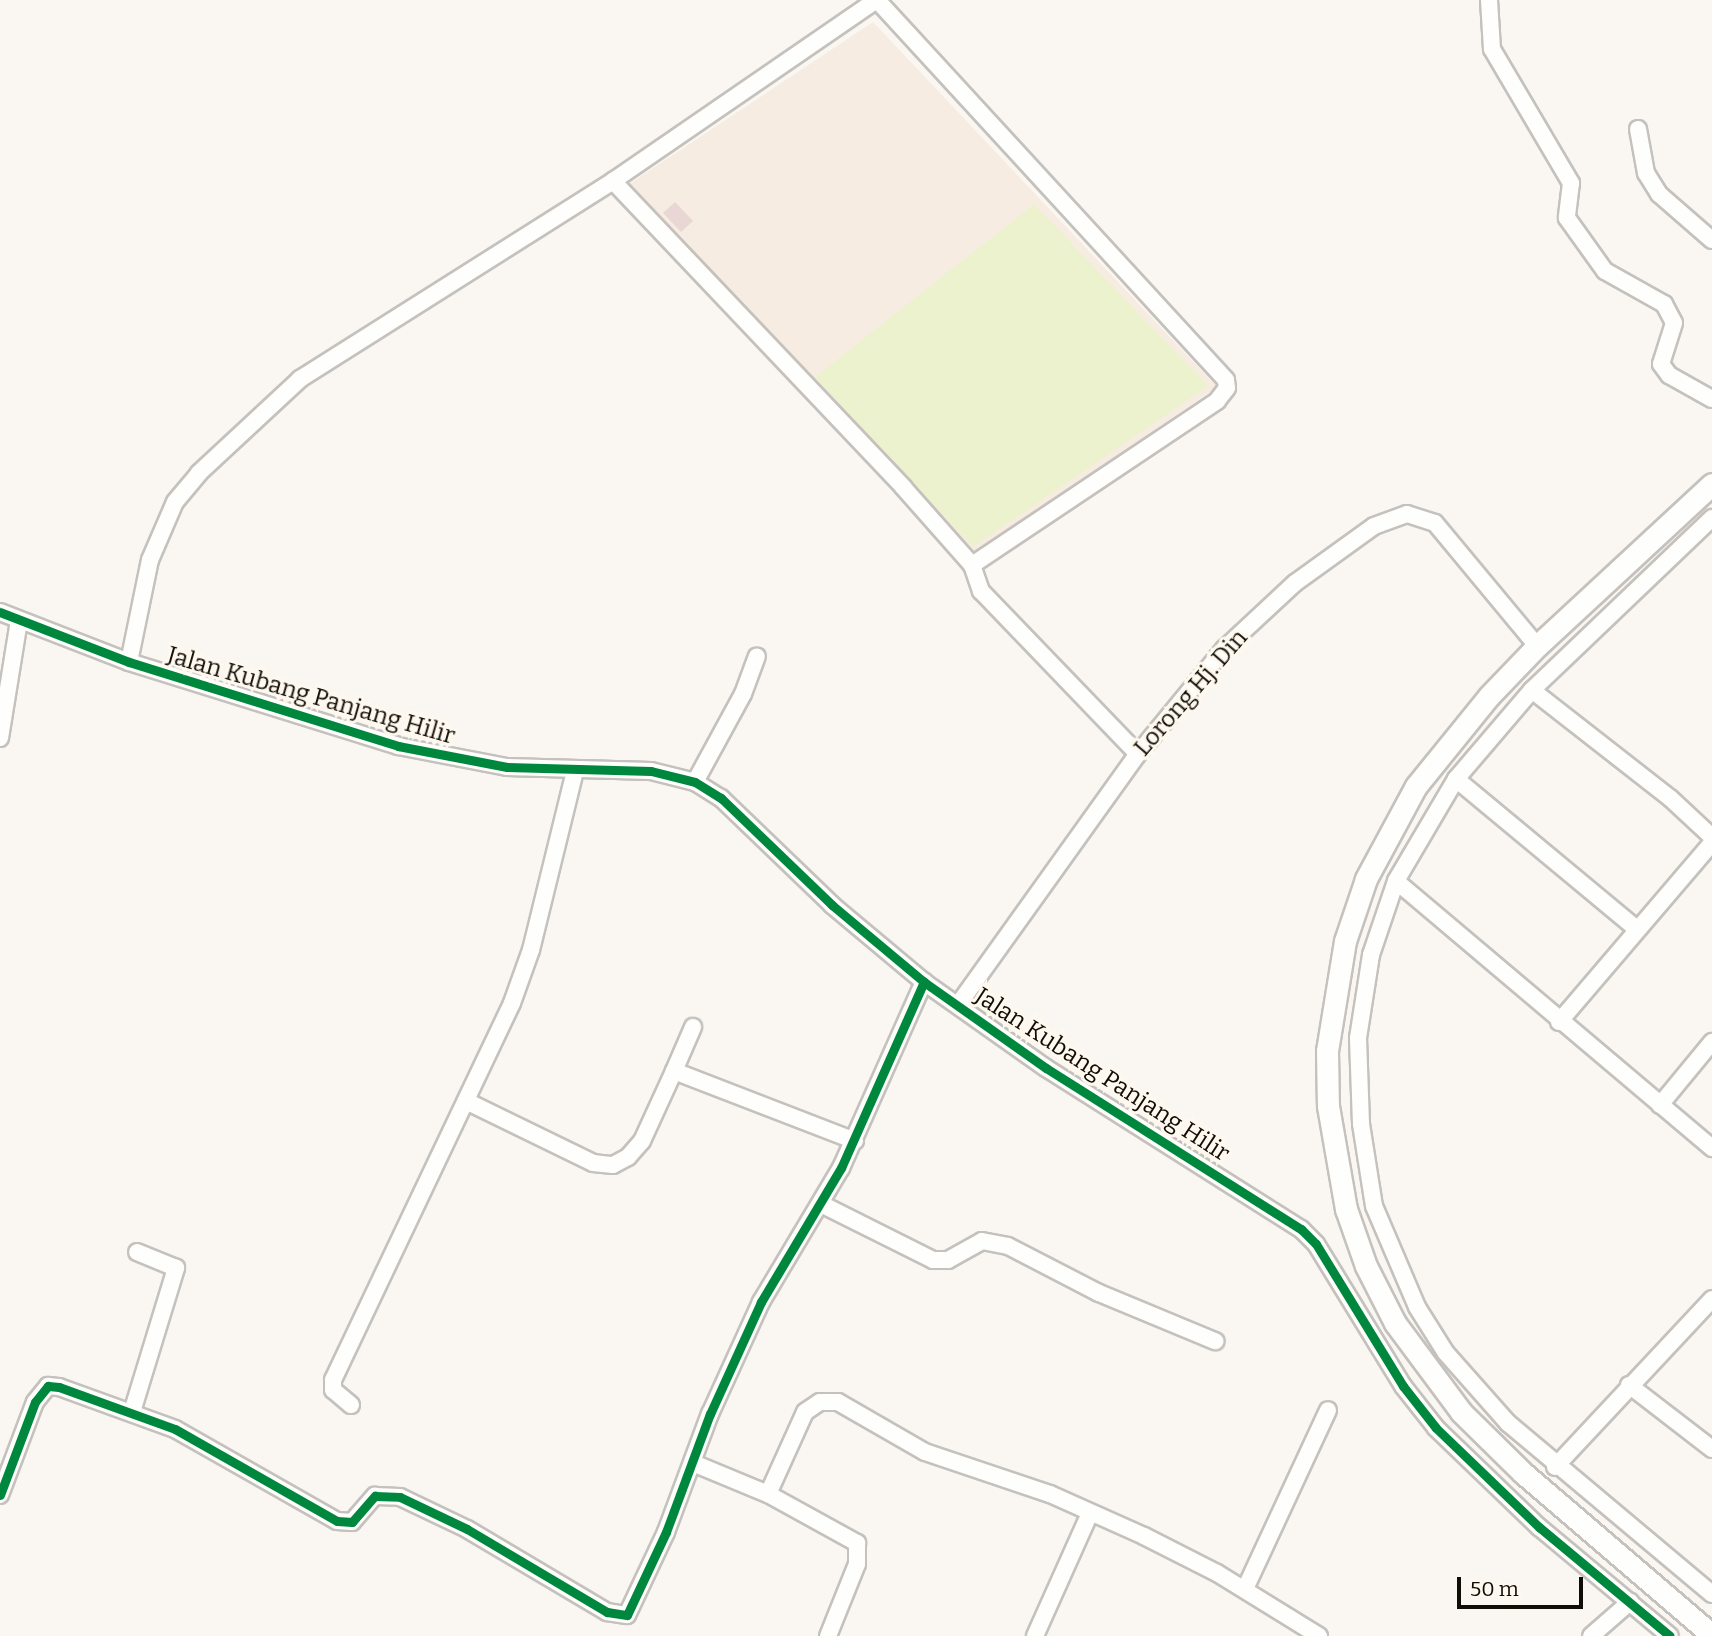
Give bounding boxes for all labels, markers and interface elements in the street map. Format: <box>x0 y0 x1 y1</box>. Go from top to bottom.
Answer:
street label: Lorong Hj. Din <box>1128 624 1254 762</box>
street label: Jalan Kubang Panjang Hilir <box>164 641 458 751</box>
street label: Jalan Kubang Panjang Hilir <box>969 982 1235 1168</box>
scale bar <box>1460 1562 1586 1606</box>
text: 50 m <box>1470 1576 1519 1602</box>

